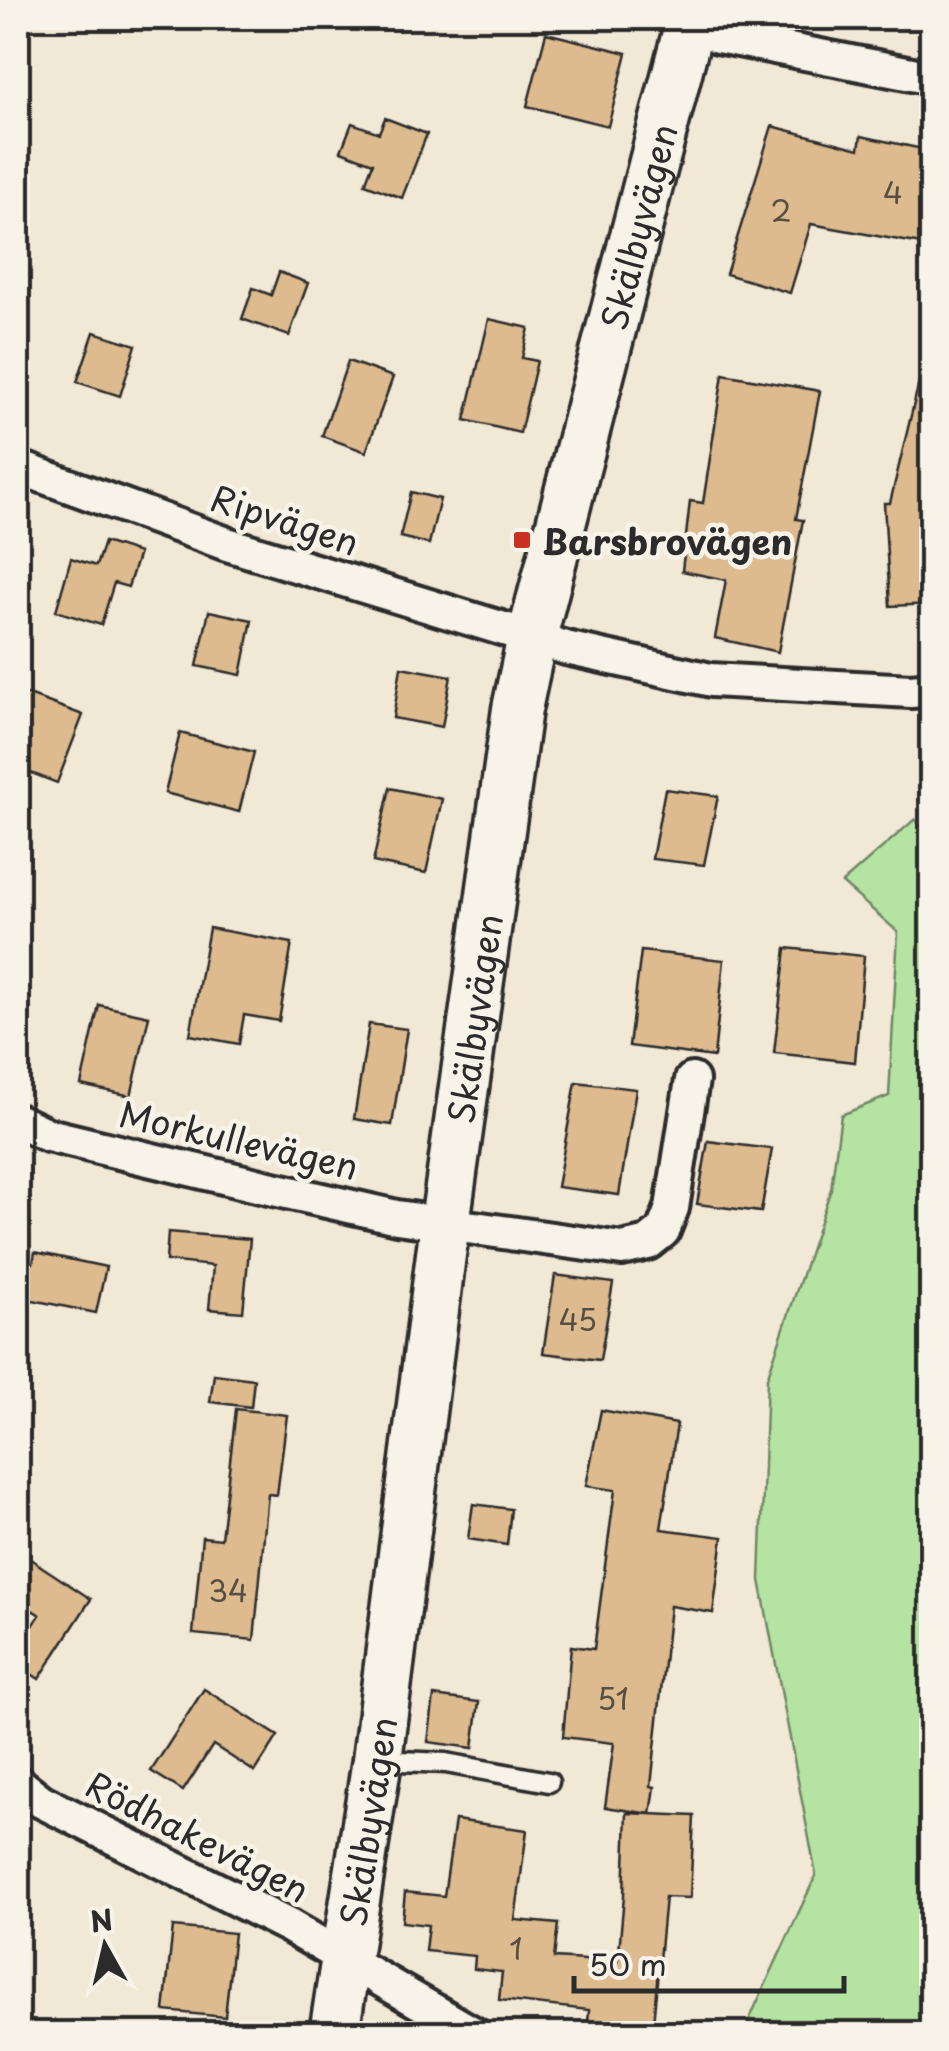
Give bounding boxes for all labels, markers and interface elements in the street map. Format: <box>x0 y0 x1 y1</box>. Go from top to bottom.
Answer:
street label: Skälbyvägen <box>586 118 689 335</box>
house number: 4 <box>883 169 903 214</box>
house number: 2 <box>770 187 792 232</box>
street label: Ripvägen <box>204 470 366 568</box>
place label: Barsbrovägen <box>542 514 792 567</box>
marker: Barsbrovägen <box>511 529 533 551</box>
street label: Skälbyvägen <box>433 910 515 1127</box>
street label: Morkullevägen <box>114 1086 364 1192</box>
house number: 45 <box>559 1296 597 1341</box>
house number: 34 <box>208 1567 248 1612</box>
house number: 51 <box>597 1675 629 1720</box>
street label: Skälbyvägen <box>325 1714 409 1930</box>
street label: Rödhakevägen <box>77 1757 319 1915</box>
north arrow <box>55 1896 155 1996</box>
text: N <box>87 1897 115 1943</box>
house number: 1 <box>509 1925 523 1970</box>
scale bar <box>574 1931 844 1993</box>
text: 50 m <box>589 1941 667 1986</box>

